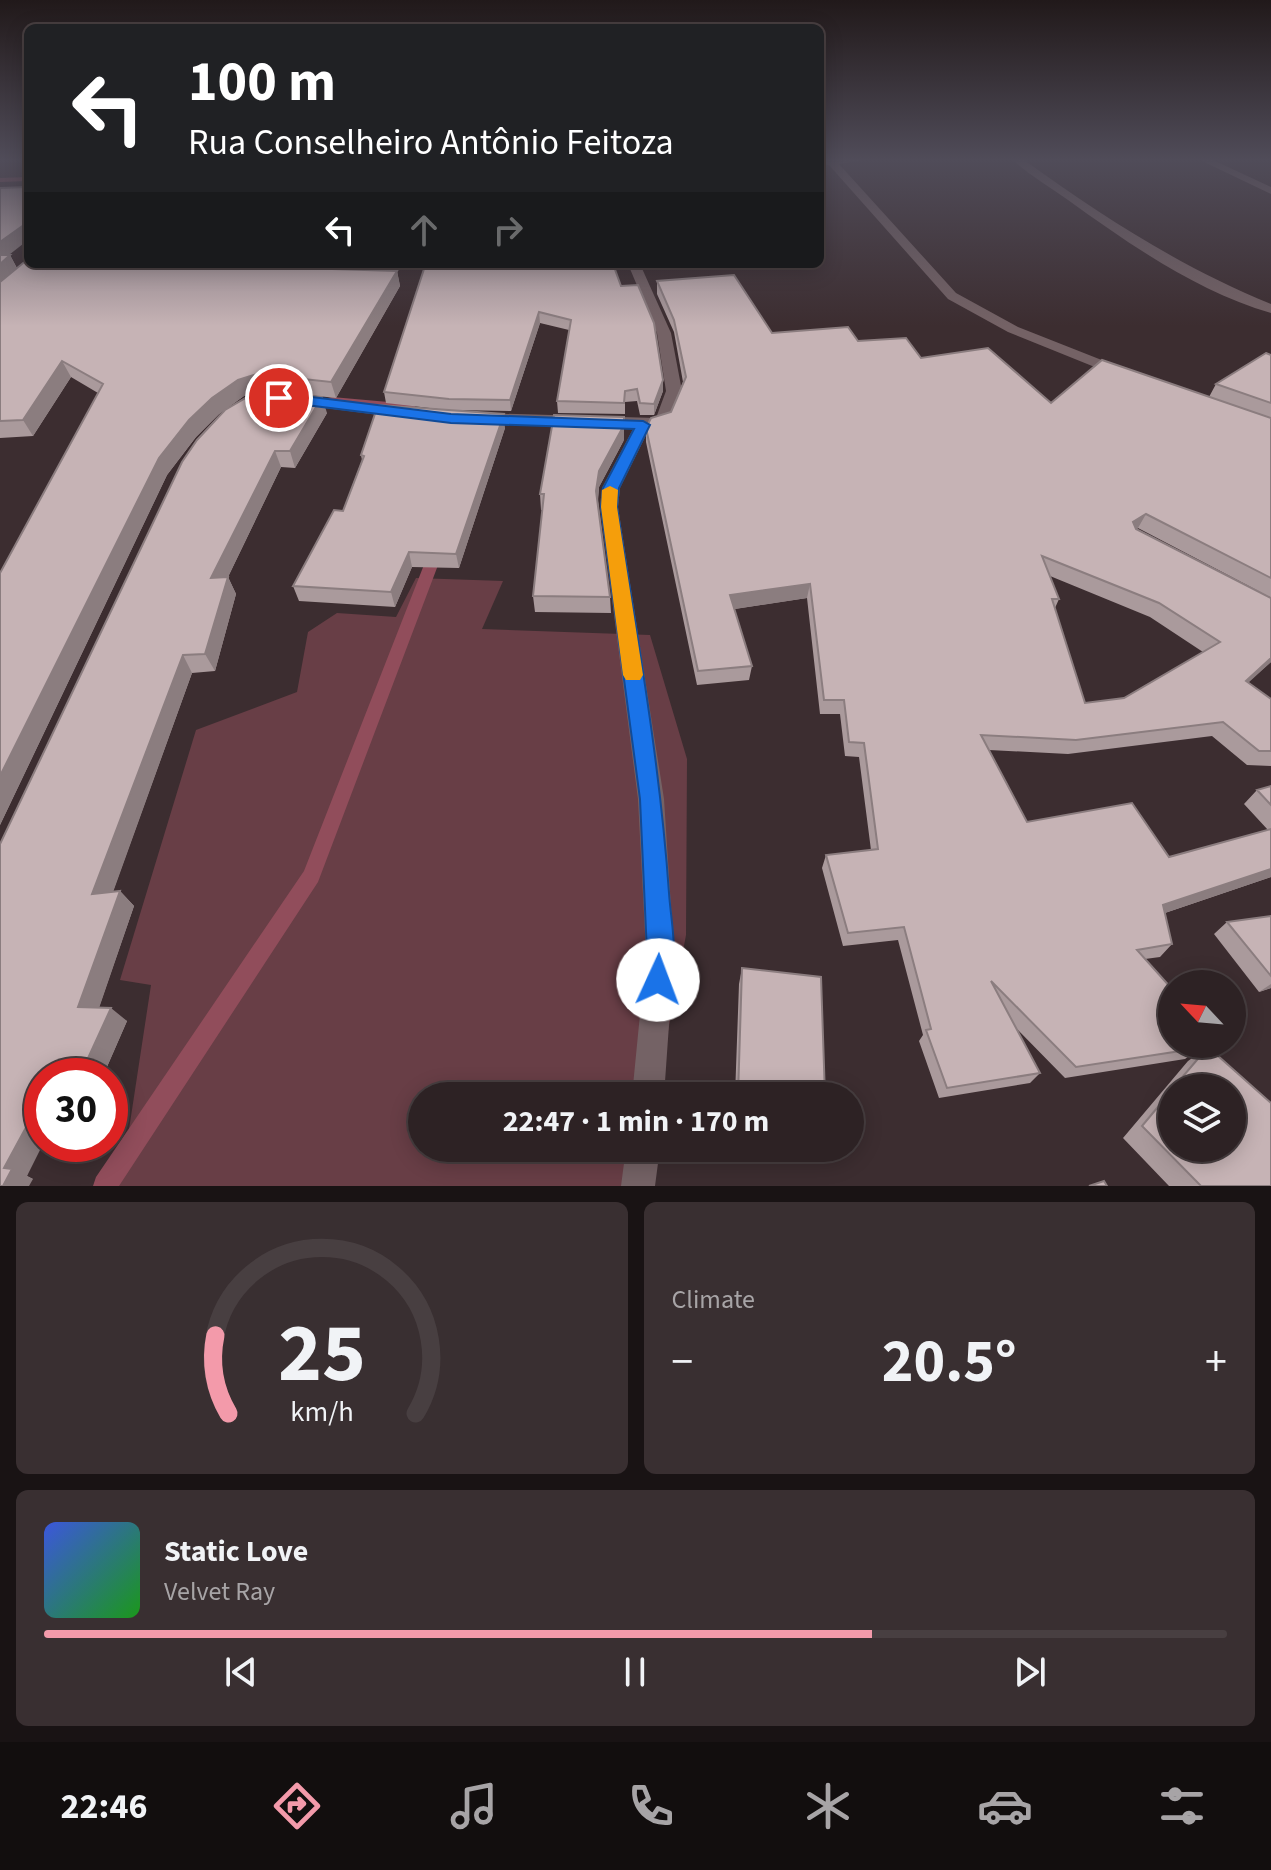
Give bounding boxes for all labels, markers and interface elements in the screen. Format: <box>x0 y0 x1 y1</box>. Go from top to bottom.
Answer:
text: 100 m <box>188 43 336 122</box>
icon: left <box>56 56 160 160</box>
text: Rua Conselheiro Antônio Feitoza <box>188 117 674 168</box>
icon: left <box>318 208 362 252</box>
icon: ahead <box>402 208 446 252</box>
icon: right <box>486 208 530 252</box>
pin <box>245 364 313 432</box>
icon: arrive <box>257 376 301 420</box>
position arrow <box>616 938 700 1022</box>
north arrow <box>1158 970 1246 1058</box>
map controls <box>1158 970 1246 1162</box>
speed limit sign: 30 <box>24 1058 128 1162</box>
button: layers <box>1158 1074 1246 1162</box>
text: 22:47 · 1 min · 170 m <box>503 1100 769 1143</box>
text: Climate <box>672 1281 755 1318</box>
text: 25 <box>278 1295 366 1413</box>
text: 20.5° <box>882 1320 1017 1405</box>
text: − <box>672 1331 693 1394</box>
text: + <box>1205 1331 1227 1394</box>
text: km/h <box>290 1392 353 1432</box>
text: Static Love <box>164 1530 308 1573</box>
text: Velvet Ray <box>164 1573 275 1610</box>
icon: previous <box>219 1650 263 1694</box>
icon: pause <box>613 1650 657 1694</box>
icon: next <box>1008 1650 1052 1694</box>
icon: directions <box>269 1778 325 1834</box>
icon: music <box>446 1778 502 1834</box>
icon: phone <box>623 1778 679 1834</box>
icon: climate <box>800 1778 856 1834</box>
icon: car <box>977 1778 1033 1834</box>
icon: filters <box>1154 1778 1210 1834</box>
text: 22:46 <box>61 1781 147 1832</box>

